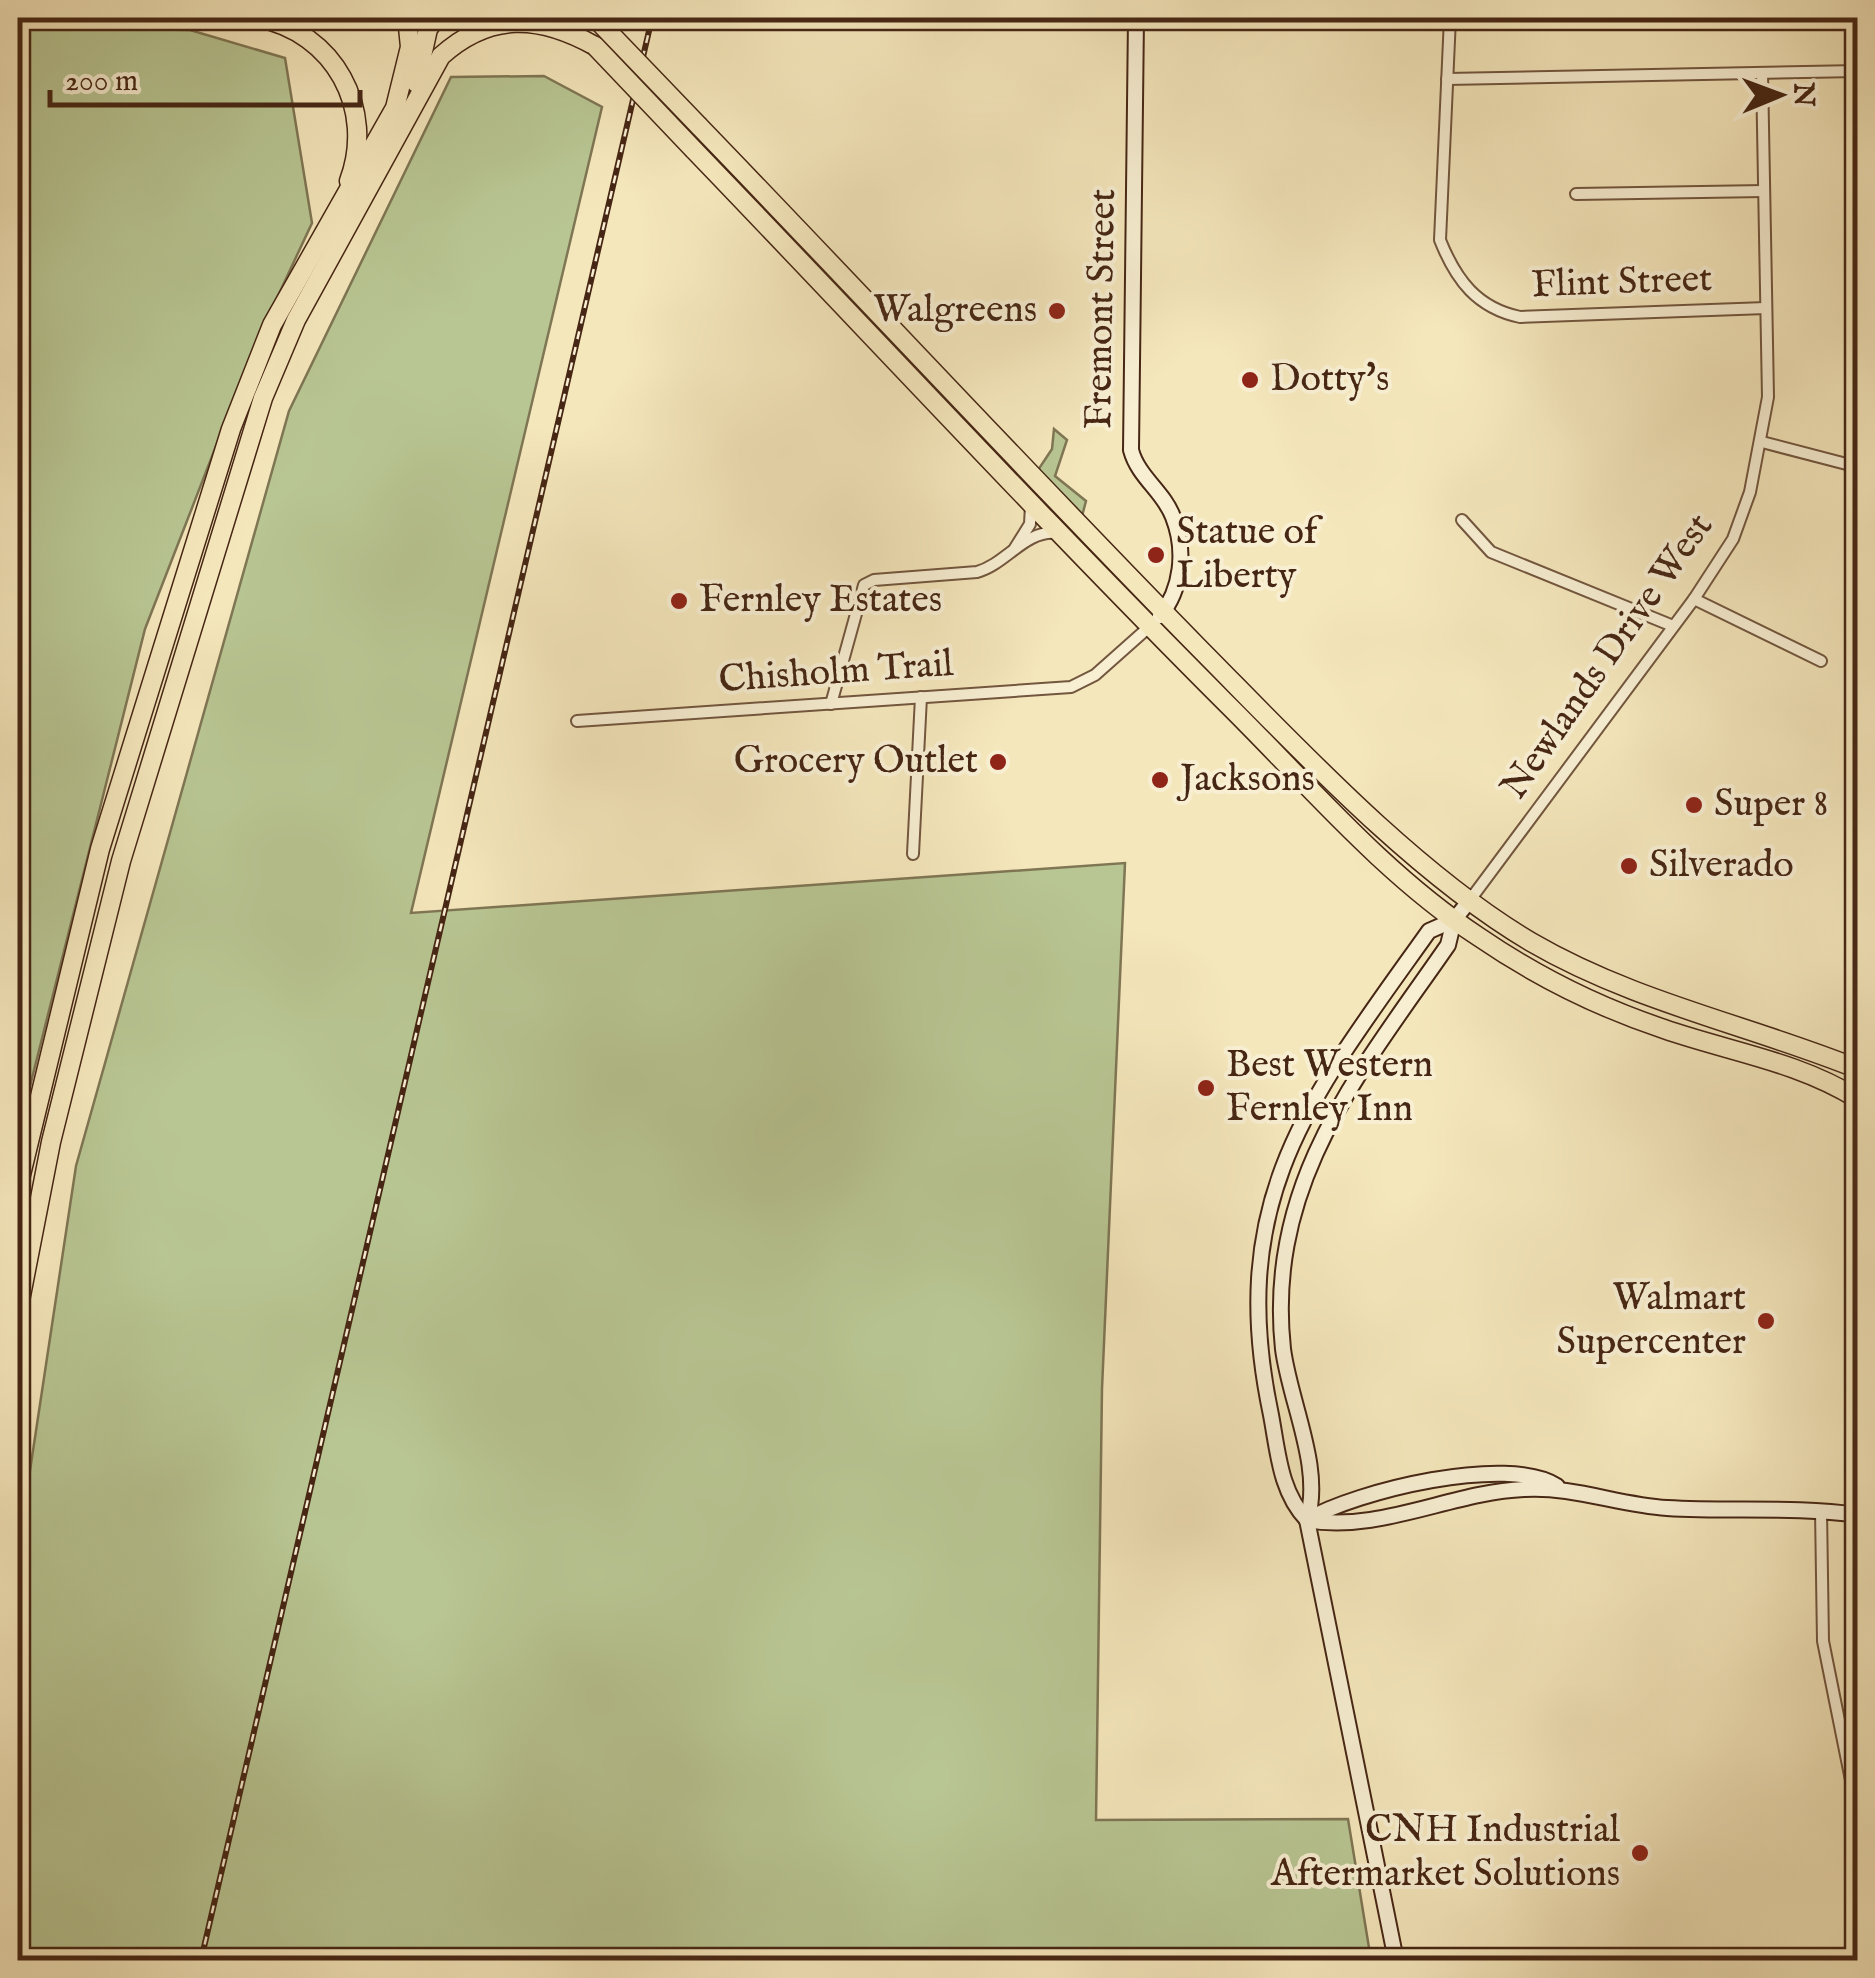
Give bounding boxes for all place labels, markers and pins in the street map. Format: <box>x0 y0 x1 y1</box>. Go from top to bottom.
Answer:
place label: Walgreens <box>873 287 1037 335</box>
marker: Walgreens <box>1046 300 1068 322</box>
place label: Dotty's <box>1270 356 1389 404</box>
marker: Dotty's <box>1239 369 1261 391</box>
place label: Statue of Liberty <box>1176 509 1324 601</box>
marker: Statue of Liberty <box>1145 544 1167 566</box>
place label: Fernley Estates <box>699 577 942 625</box>
marker: Fernley Estates <box>668 590 690 612</box>
place label: Grocery Outlet <box>734 738 978 786</box>
marker: Grocery Outlet <box>987 751 1009 773</box>
place label: Jacksons <box>1176 756 1315 804</box>
marker: Jacksons <box>1149 769 1171 791</box>
place label: Super 8 <box>1714 781 1828 829</box>
marker: Super 8 <box>1683 794 1705 816</box>
place label: Silverado <box>1649 842 1794 890</box>
marker: Silverado <box>1618 855 1640 877</box>
place label: Best Western Fernley Inn <box>1226 1042 1433 1134</box>
marker: Best Western Fernley Inn <box>1195 1077 1217 1099</box>
place label: Walmart Supercenter <box>1557 1275 1746 1367</box>
marker: Walmart Supercenter <box>1755 1310 1777 1332</box>
place label: CNH Industrial Aftermarket Solutions <box>1270 1807 1621 1899</box>
marker: CNH Industrial Aftermarket Solutions <box>1629 1842 1651 1864</box>

